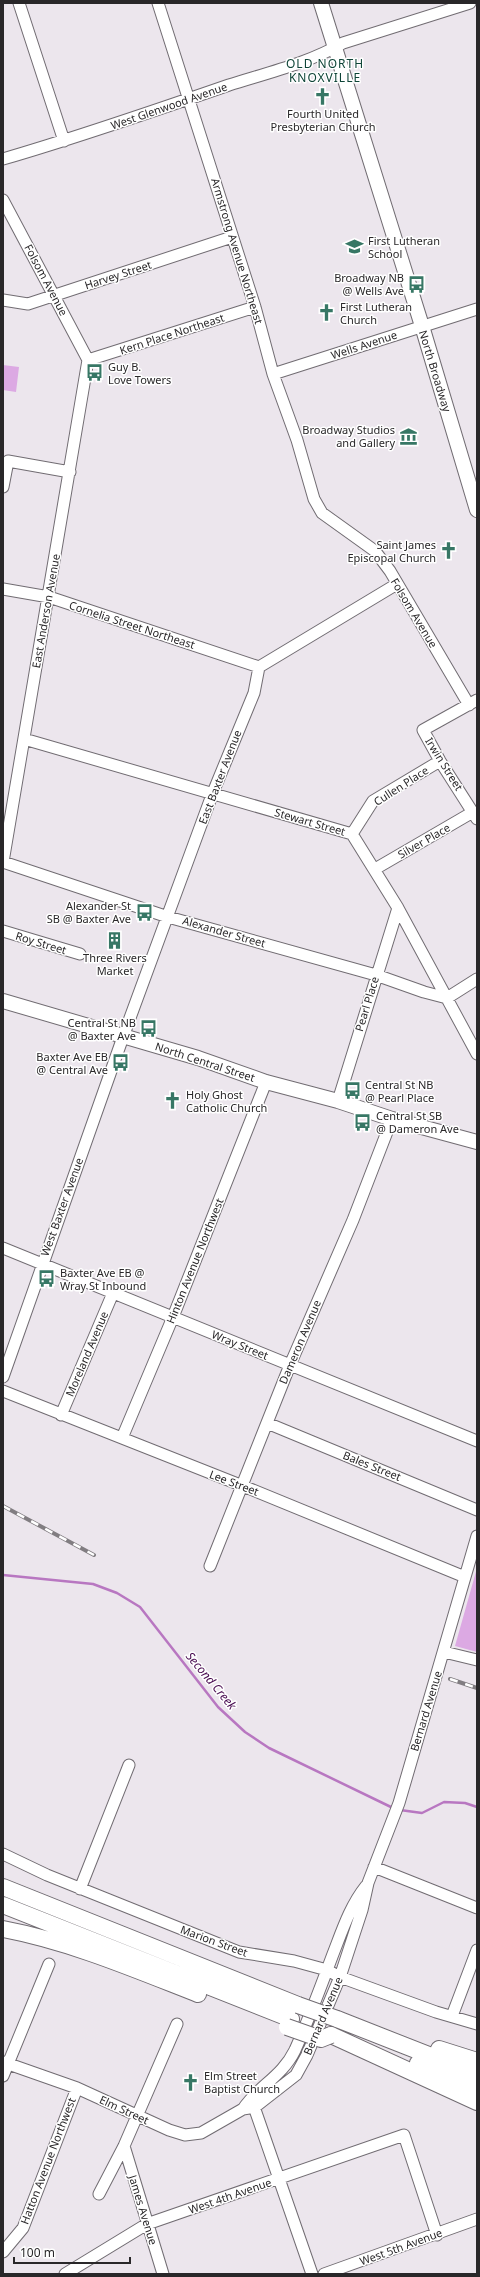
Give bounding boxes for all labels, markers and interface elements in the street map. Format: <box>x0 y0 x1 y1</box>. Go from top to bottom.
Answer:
district label: OLD NORTH KNOXVILLE <box>286 55 364 86</box>
street label: West Glenwood Avenue <box>109 79 229 133</box>
church icon: Fourth United Presbyterian Church <box>313 86 333 106</box>
place label: Fourth United Presbyterian Church <box>271 106 375 134</box>
street label: Armstrong Avenue Northeast <box>208 176 267 326</box>
place label: First Lutheran School <box>368 233 440 261</box>
school or university icon: First Lutheran School <box>345 237 365 257</box>
street label: Folsom Avenue <box>21 241 72 318</box>
street label: Harvey Street <box>82 257 153 292</box>
place label: Broadway NB @ Wells Ave <box>334 270 404 298</box>
bus stop icon: Broadway NB @ Wells Ave <box>407 274 427 294</box>
place label: First Lutheran Church <box>340 299 412 327</box>
church icon: First Lutheran Church <box>317 303 337 323</box>
street label: Kern Place Northeast <box>118 310 226 358</box>
street label: Wells Avenue <box>329 327 399 362</box>
street label: North Broadway <box>416 328 455 414</box>
place label: Guy B. Love Towers <box>108 359 171 387</box>
bus stop icon: Guy B. Love Towers <box>85 363 105 383</box>
place label: Broadway Studios and Gallery <box>302 422 395 450</box>
museum icon: Broadway Studios and Gallery <box>398 426 418 446</box>
place label: Saint James Episcopal Church <box>347 537 436 565</box>
church icon: Saint James Episcopal Church <box>439 541 459 561</box>
street label: East Anderson Avenue <box>28 553 63 669</box>
street label: Folsom Avenue <box>388 575 441 650</box>
street label: Cornelia Street Northeast <box>67 597 197 652</box>
street label: East Baxter Avenue <box>195 728 244 826</box>
street label: Irwin Street <box>422 734 467 793</box>
street label: Cullen Place <box>370 762 431 809</box>
street label: Stewart Street <box>273 804 347 839</box>
street label: Silver Place <box>395 820 453 862</box>
place label: Alexander St SB @ Baxter Ave <box>47 898 131 926</box>
bus stop icon: Alexander St SB @ Baxter Ave <box>134 902 154 922</box>
street label: Alexander Street <box>181 912 267 951</box>
street label: Roy Street <box>14 928 68 957</box>
building icon: Three Rivers Market <box>105 930 125 950</box>
place label: Three Rivers Market <box>83 950 147 978</box>
street label: Pearl Place <box>351 975 382 1033</box>
place label: Central St NB @ Baxter Ave <box>68 1015 136 1043</box>
bus stop icon: Central St NB @ Baxter Ave <box>139 1019 159 1039</box>
street label: North Central Street <box>153 1038 257 1085</box>
place label: Baxter Ave EB @ Central Ave <box>36 1049 108 1077</box>
bus stop icon: Baxter Ave EB @ Central Ave <box>111 1053 131 1073</box>
place label: Central St NB @ Pearl Place <box>365 1077 434 1105</box>
bus stop icon: Central St NB @ Pearl Place <box>342 1081 362 1101</box>
place label: Holy Ghost Catholic Church <box>186 1087 267 1115</box>
church icon: Holy Ghost Catholic Church <box>163 1091 183 1111</box>
place label: Central St SB @ Dameron Ave <box>376 1108 459 1136</box>
bus stop icon: Central St SB @ Dameron Ave <box>353 1112 373 1132</box>
street label: West Baxter Avenue <box>37 1156 86 1258</box>
street label: Hinton Avenue Northwest <box>162 1196 227 1326</box>
place label: Baxter Ave EB @ Wray St Inbound <box>60 1265 146 1293</box>
bus stop icon: Baxter Ave EB @ Wray St Inbound <box>37 1269 57 1289</box>
street label: Dameron Avenue <box>275 1297 324 1386</box>
street label: Moreland Avenue <box>62 1309 111 1399</box>
street label: Wray Street <box>210 1326 271 1363</box>
street label: Bales Street <box>341 1447 403 1484</box>
street label: Lee Street <box>207 1466 261 1499</box>
water label: Second Creek <box>182 1648 241 1714</box>
street label: Bernard Avenue <box>406 1669 445 1753</box>
street label: Marion Street <box>178 1921 250 1960</box>
street label: Bernard Avenue <box>299 1974 346 2057</box>
place label: Elm Street Baptist Church <box>204 2068 280 2096</box>
church icon: Elm Street Baptist Church <box>181 2072 201 2092</box>
street label: Elm Street <box>97 2092 151 2128</box>
street label: Hatton Avenue Northwest <box>16 2095 79 2226</box>
street label: James Avenue <box>125 2172 161 2247</box>
street label: West 4th Avenue <box>186 2174 273 2217</box>
street label: West 5th Avenue <box>357 2225 444 2268</box>
scale bar <box>14 2239 130 2265</box>
text: 100 m <box>20 2244 55 2261</box>

